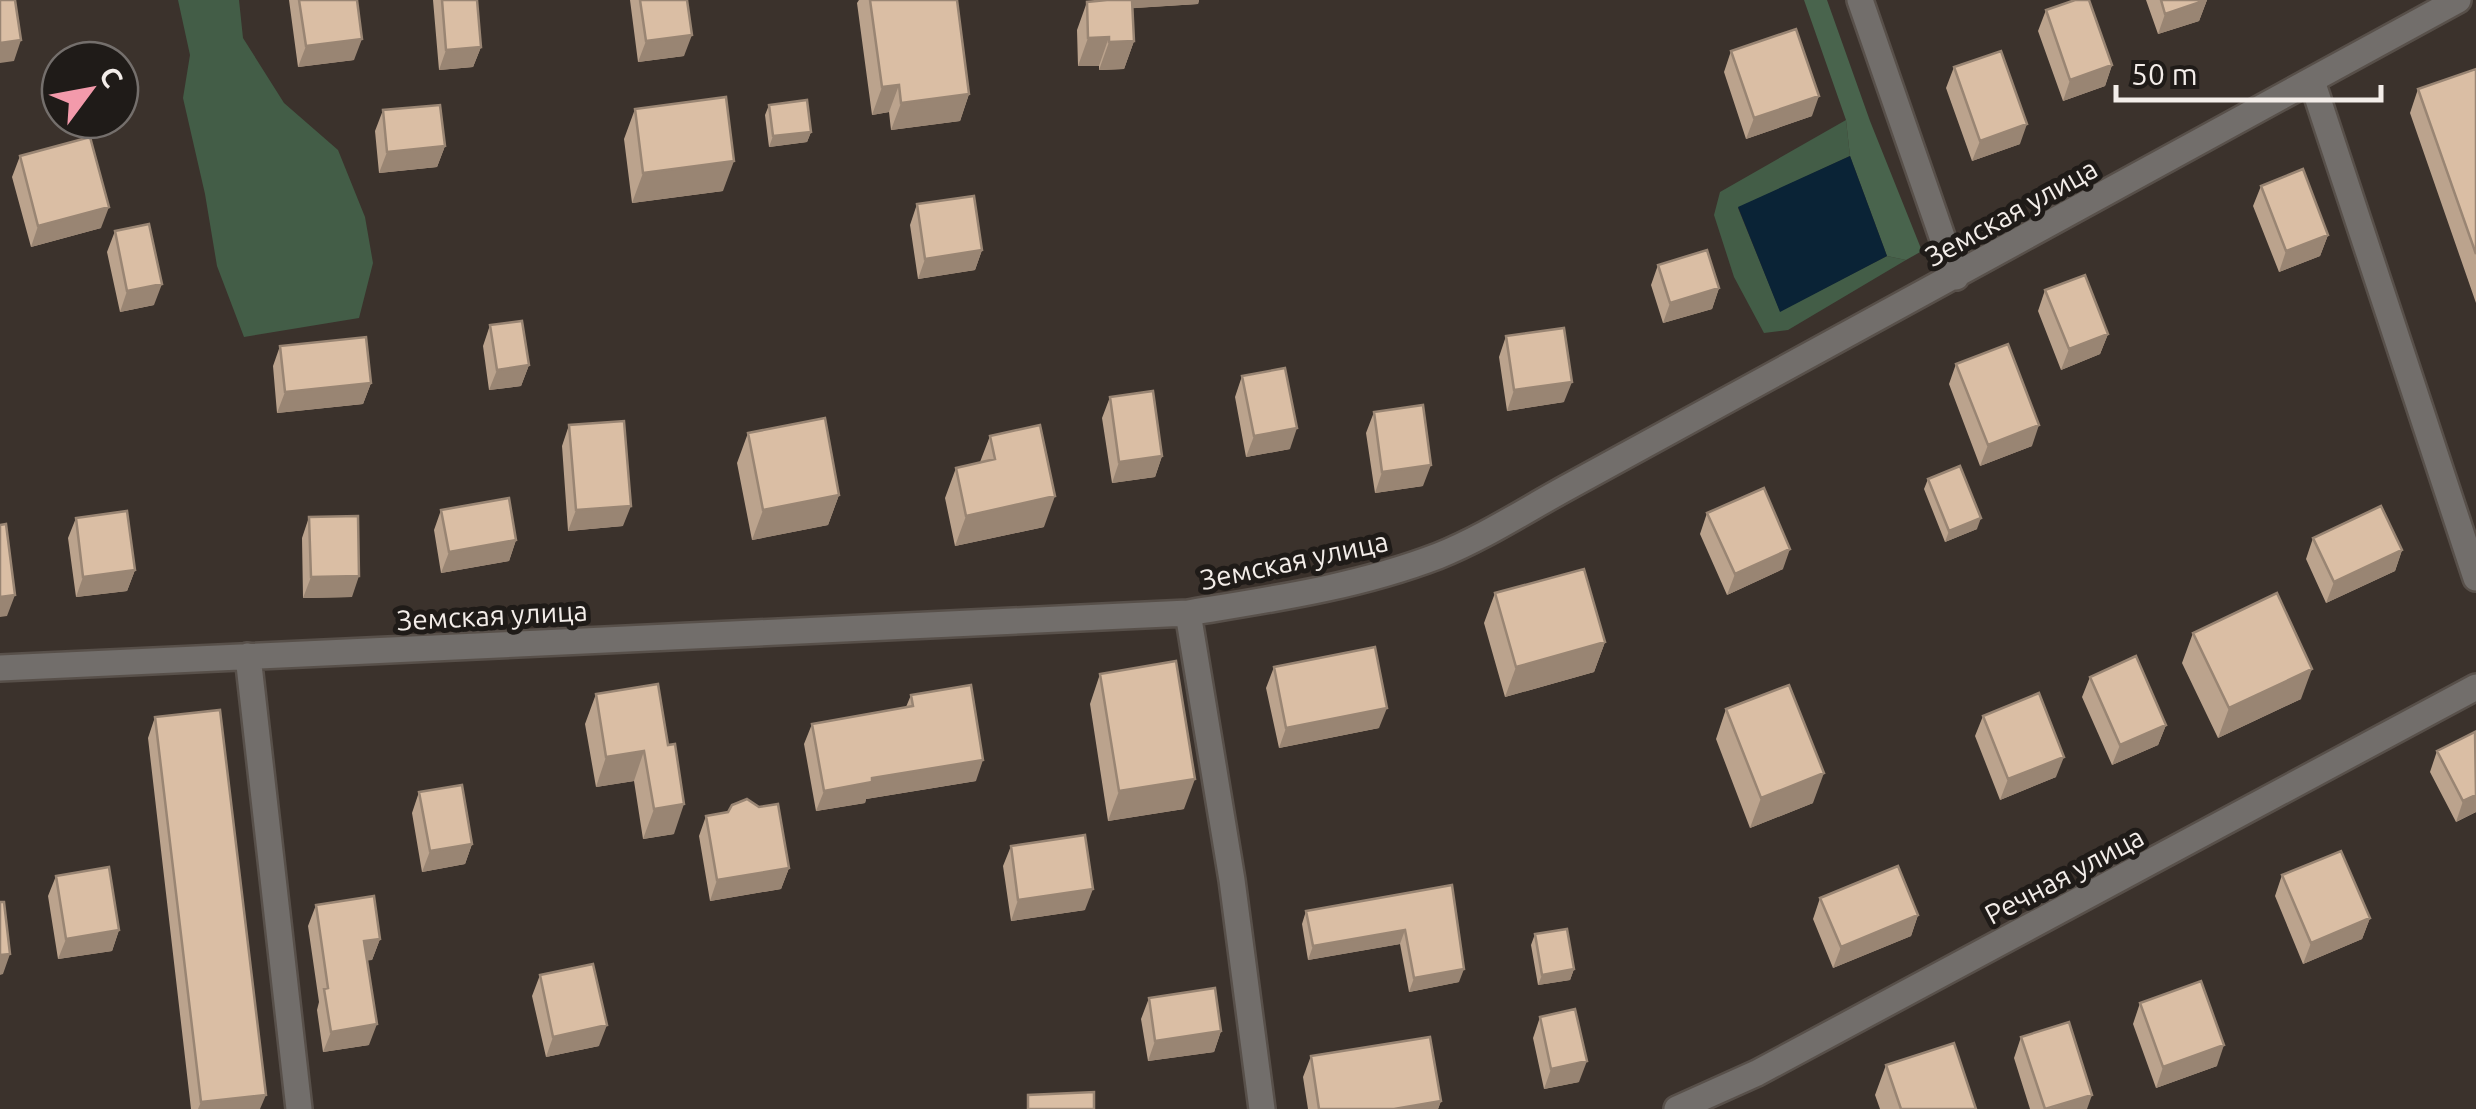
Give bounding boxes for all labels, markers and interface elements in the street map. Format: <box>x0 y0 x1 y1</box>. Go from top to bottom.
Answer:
north arrow <box>40 40 140 140</box>
scale bar <box>2116 40 2381 102</box>
text: 50 m <box>2131 57 2198 91</box>
text: С <box>94 61 130 92</box>
street label: Земская улица <box>1920 152 2102 272</box>
street label: Земская улица <box>1197 525 1391 595</box>
street label: Земская улица <box>396 595 588 635</box>
street label: Речная улица <box>1979 820 2149 930</box>

